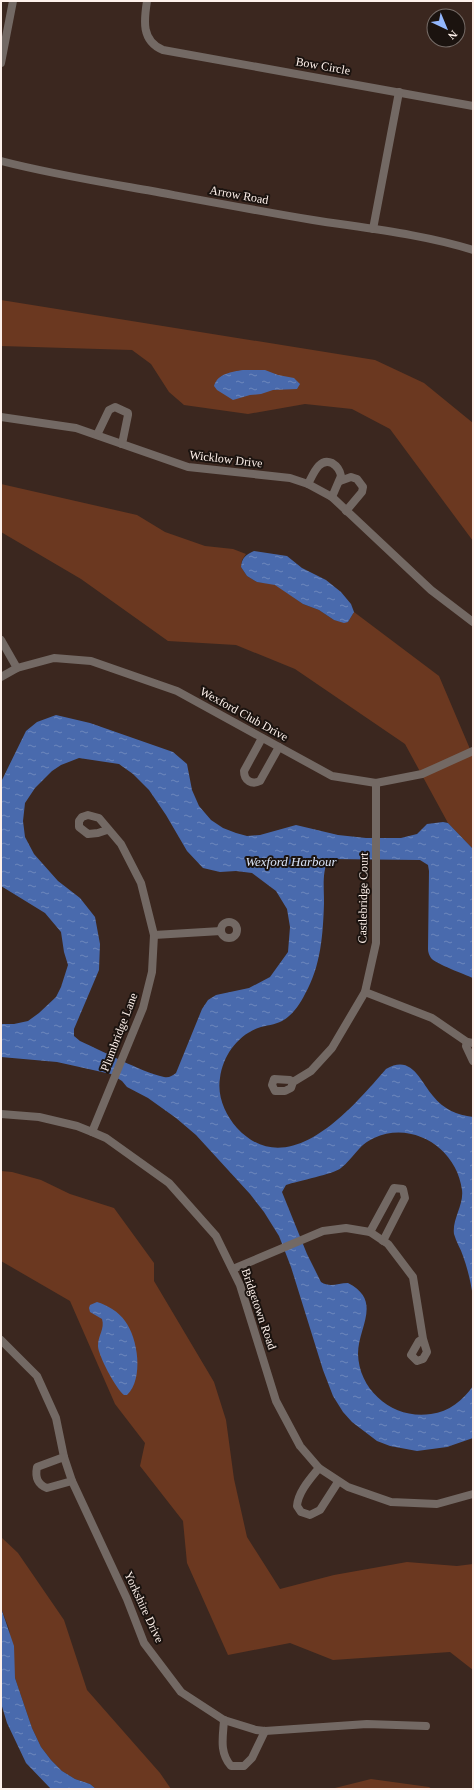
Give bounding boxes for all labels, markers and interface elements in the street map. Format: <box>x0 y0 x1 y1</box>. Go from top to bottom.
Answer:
north arrow <box>426 8 466 48</box>
text: N <box>446 28 460 42</box>
street label: Bow Circle <box>295 54 351 78</box>
street label: Arrow Road <box>208 183 270 207</box>
street label: Wicklow Drive <box>189 448 263 470</box>
street label: Wexford Club Drive <box>198 684 290 744</box>
street label: Castlebridge Court <box>355 852 371 944</box>
water label: Wexford Harbour <box>245 854 337 869</box>
street label: Plumbridge Lane <box>98 991 140 1073</box>
street label: Bridgetown Road <box>239 1267 279 1351</box>
street label: Yorkshire Drive <box>121 1569 167 1645</box>

